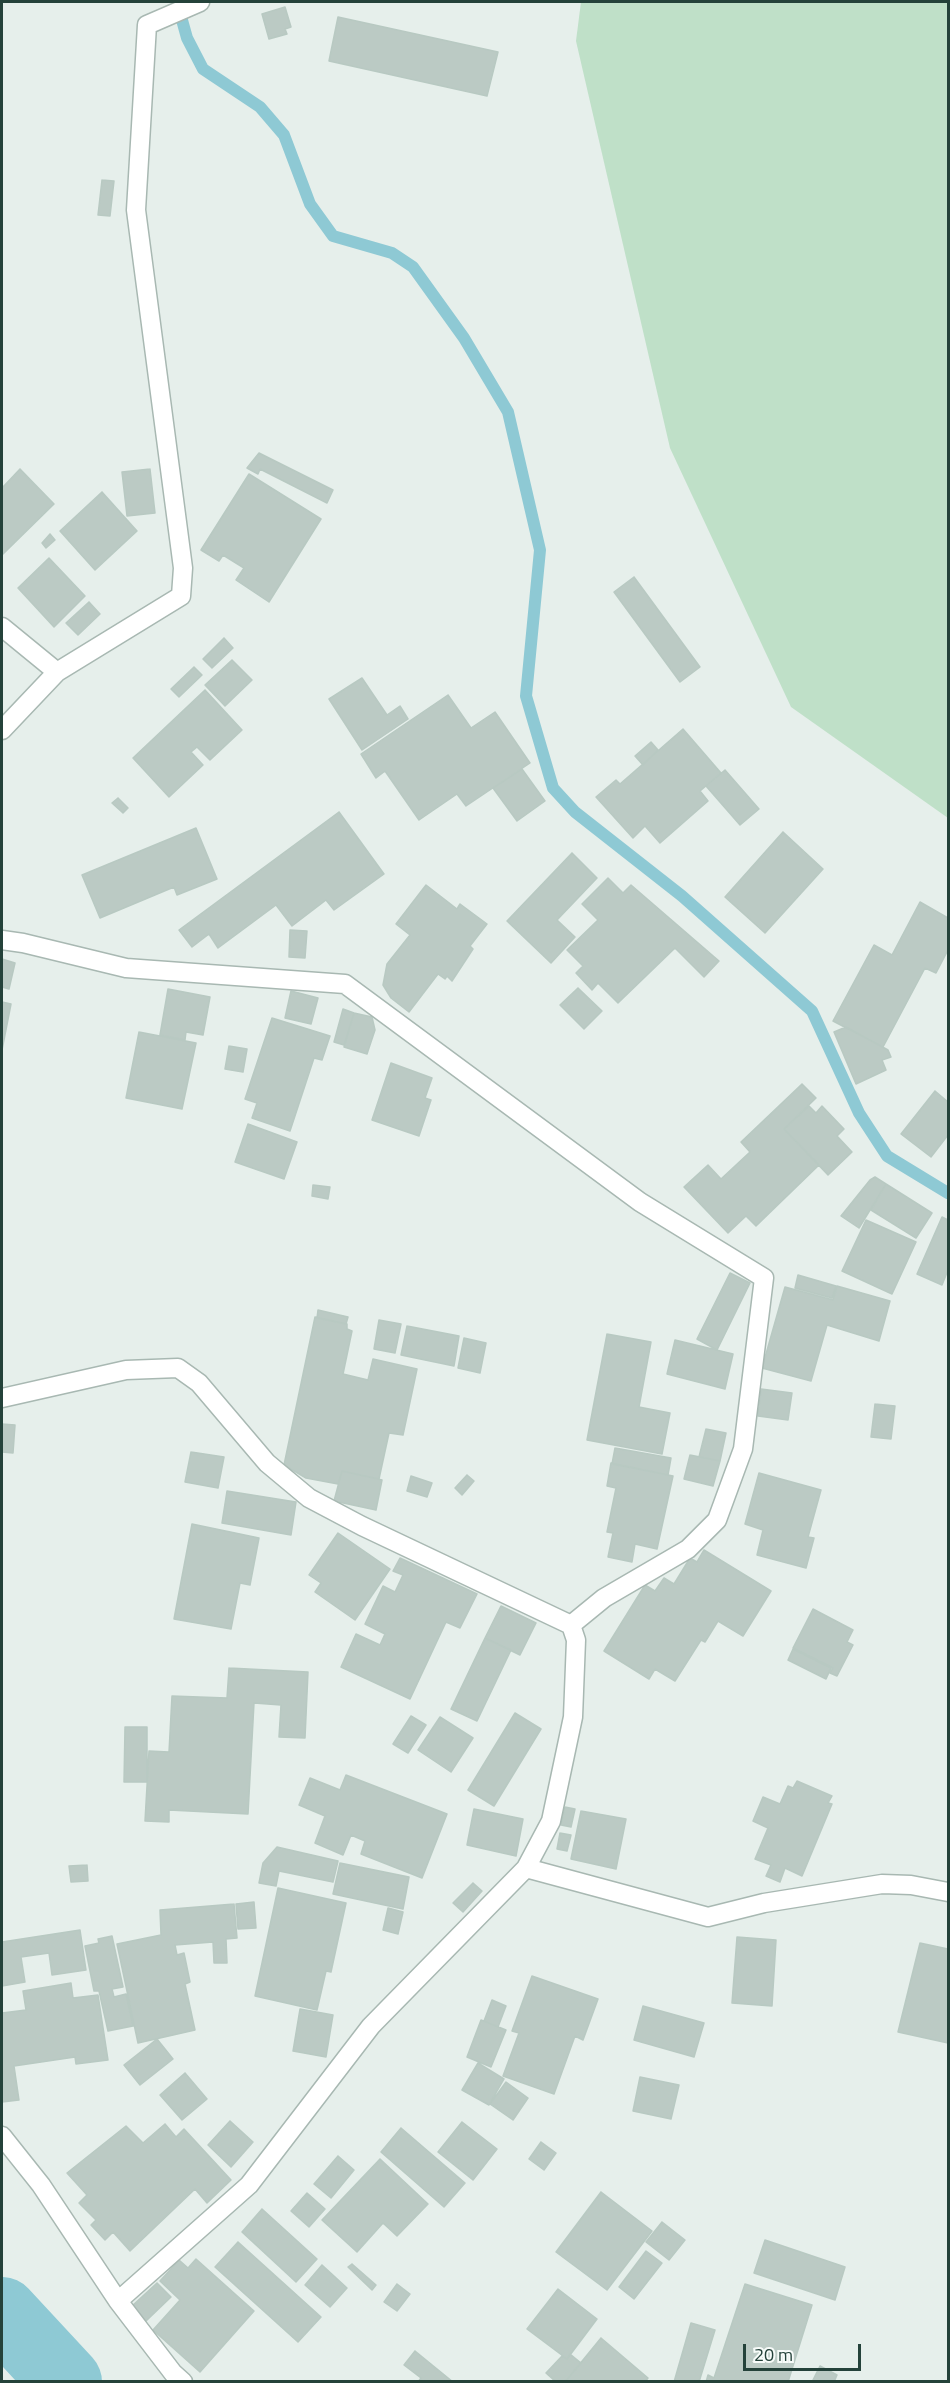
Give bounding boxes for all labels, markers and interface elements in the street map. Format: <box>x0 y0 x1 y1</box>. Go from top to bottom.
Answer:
scale bar <box>746 2332 864 2370</box>
text: 20 m <box>754 2341 793 2368</box>

